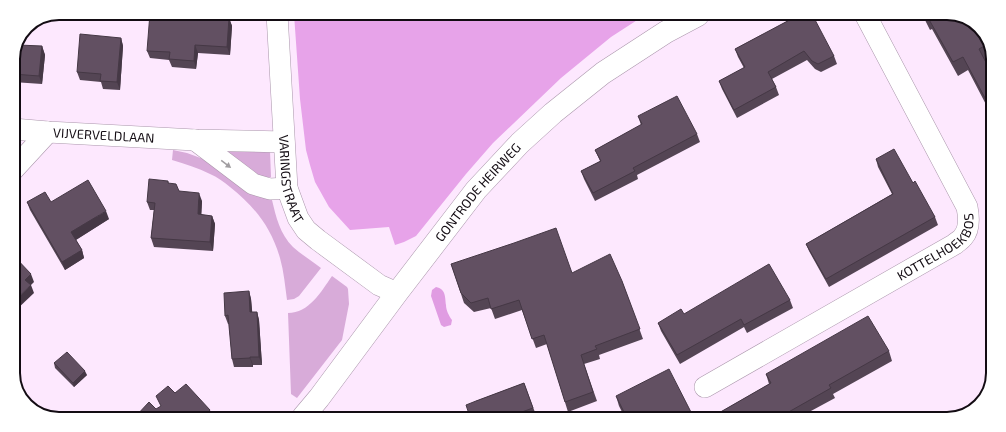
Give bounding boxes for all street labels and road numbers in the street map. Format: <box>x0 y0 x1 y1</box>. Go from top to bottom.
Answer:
street label: VIJVERVELDLAAN <box>53 124 155 146</box>
street label: VARINGSTRAAT <box>276 134 308 227</box>
street label: GONTRODE HEIRWEG <box>432 139 524 245</box>
street label: KOTTELHOEKBOS <box>894 213 977 284</box>

